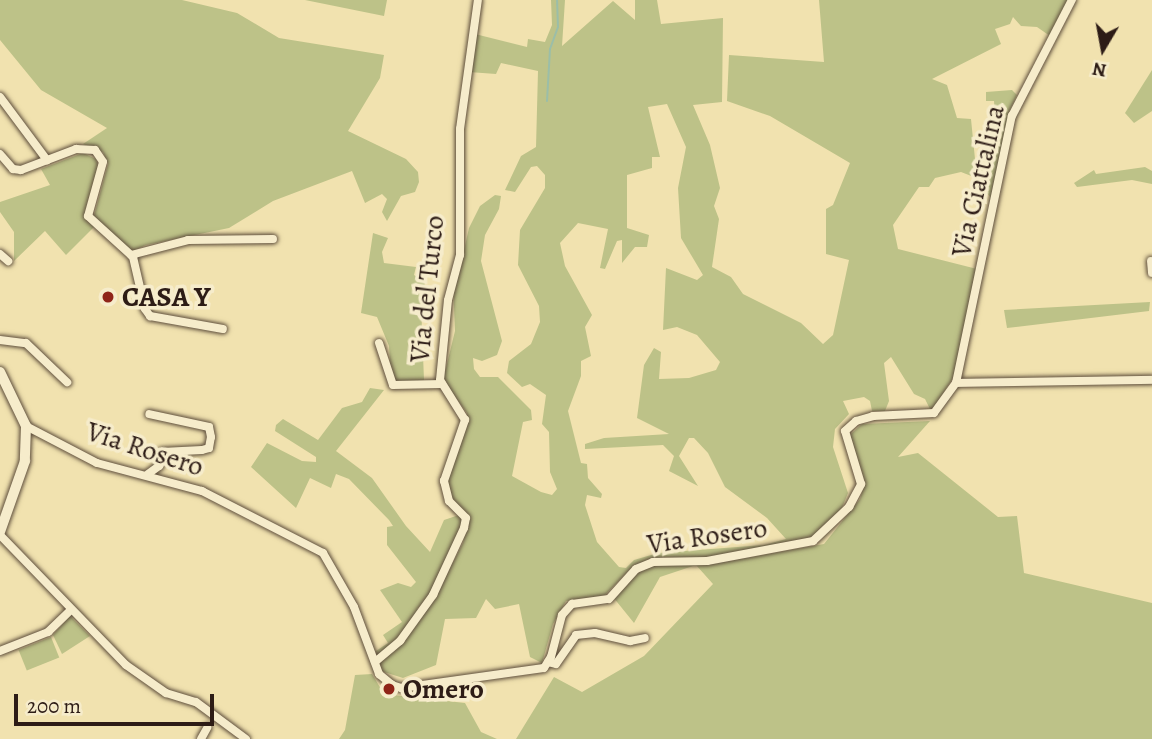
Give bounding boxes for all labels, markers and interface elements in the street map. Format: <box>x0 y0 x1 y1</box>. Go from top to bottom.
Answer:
north arrow <box>1068 14 1138 84</box>
text: N <box>1090 56 1108 84</box>
street label: Via Ciattalina <box>944 102 1012 260</box>
street label: Via del Turco <box>403 214 451 364</box>
place label: CASA Y <box>122 280 211 314</box>
marker: CASA Y <box>100 289 116 305</box>
street label: Via Rosero <box>82 414 208 484</box>
street label: Via Rosero <box>645 511 769 561</box>
place label: Omero <box>403 672 484 706</box>
scale bar <box>18 680 217 724</box>
marker: Omero <box>381 681 397 697</box>
text: 200 m <box>27 692 81 720</box>

